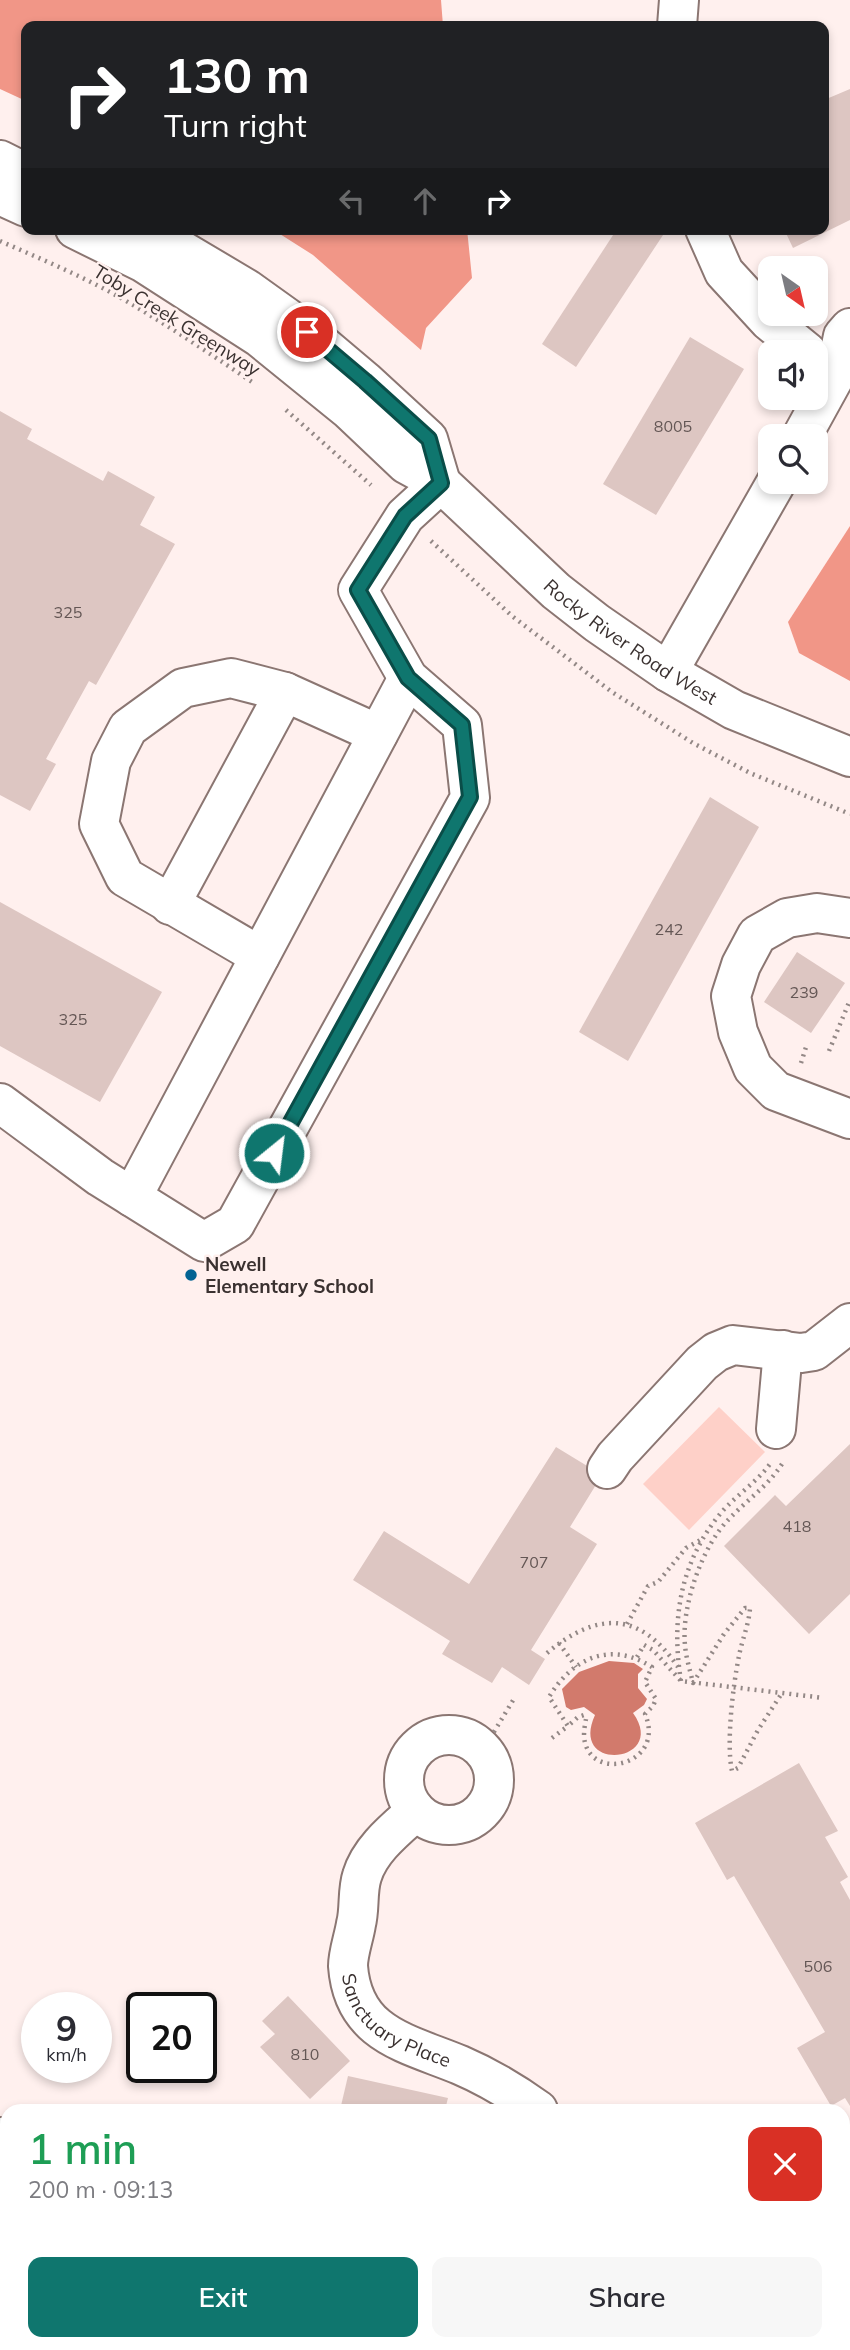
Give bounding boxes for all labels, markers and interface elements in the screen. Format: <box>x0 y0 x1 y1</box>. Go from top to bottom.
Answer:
text: 130 m <box>164 44 310 105</box>
icon: right <box>49 49 140 140</box>
text: Turn right <box>164 105 307 145</box>
icon: left <box>333 182 371 220</box>
icon: ahead <box>406 182 444 220</box>
icon: right <box>479 182 517 220</box>
north arrow <box>758 256 828 326</box>
map controls <box>758 256 828 494</box>
street label: Toby Creek Greenway <box>89 259 265 381</box>
pin <box>277 302 337 362</box>
icon: arrive <box>288 313 326 351</box>
button: sound <box>758 340 828 410</box>
house number: 8005 <box>654 416 692 436</box>
button: search <box>758 424 828 494</box>
street label: Rocky River Road West <box>539 574 722 710</box>
house number: 325 <box>54 602 82 622</box>
house number: 242 <box>655 919 683 939</box>
house number: 239 <box>790 982 818 1002</box>
house number: 325 <box>59 1009 87 1029</box>
position arrow <box>237 1116 311 1190</box>
place label: Newell Elementary School <box>205 1252 374 1298</box>
marker: Newell Elementary School <box>183 1267 199 1283</box>
house number: 418 <box>783 1516 811 1536</box>
house number: 707 <box>520 1552 548 1572</box>
house number: 506 <box>804 1956 832 1976</box>
street label: Sanctuary Place <box>337 1971 454 2072</box>
speed limit sign: 20 <box>126 1992 217 2083</box>
text: 9 <box>56 2006 77 2050</box>
text: km/h <box>46 2043 87 2066</box>
house number: 810 <box>291 2044 319 2064</box>
text: 1 min <box>28 2122 137 2175</box>
button: close <box>748 2127 822 2201</box>
text: 200 m · 09:13 <box>28 2175 173 2204</box>
button: Exit <box>28 2257 418 2337</box>
button: Share <box>432 2257 822 2337</box>

